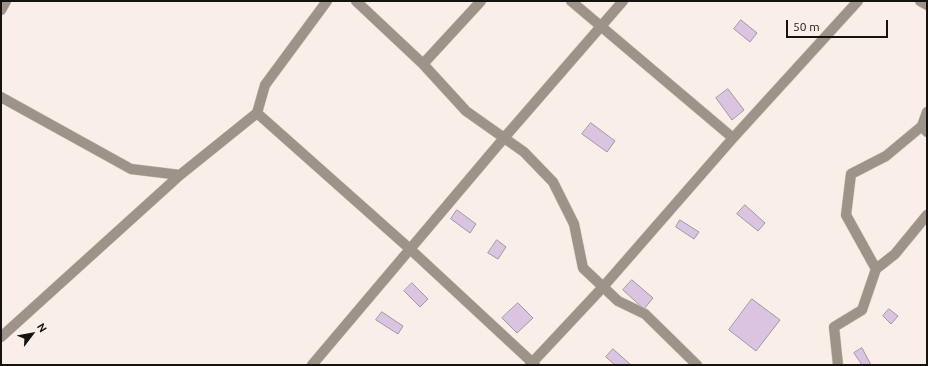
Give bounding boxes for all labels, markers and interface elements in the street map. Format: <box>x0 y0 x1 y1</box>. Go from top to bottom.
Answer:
scale bar <box>788 12 890 38</box>
text: 50 m <box>793 20 820 33</box>
north arrow <box>12 314 52 354</box>
text: N <box>35 321 49 334</box>

